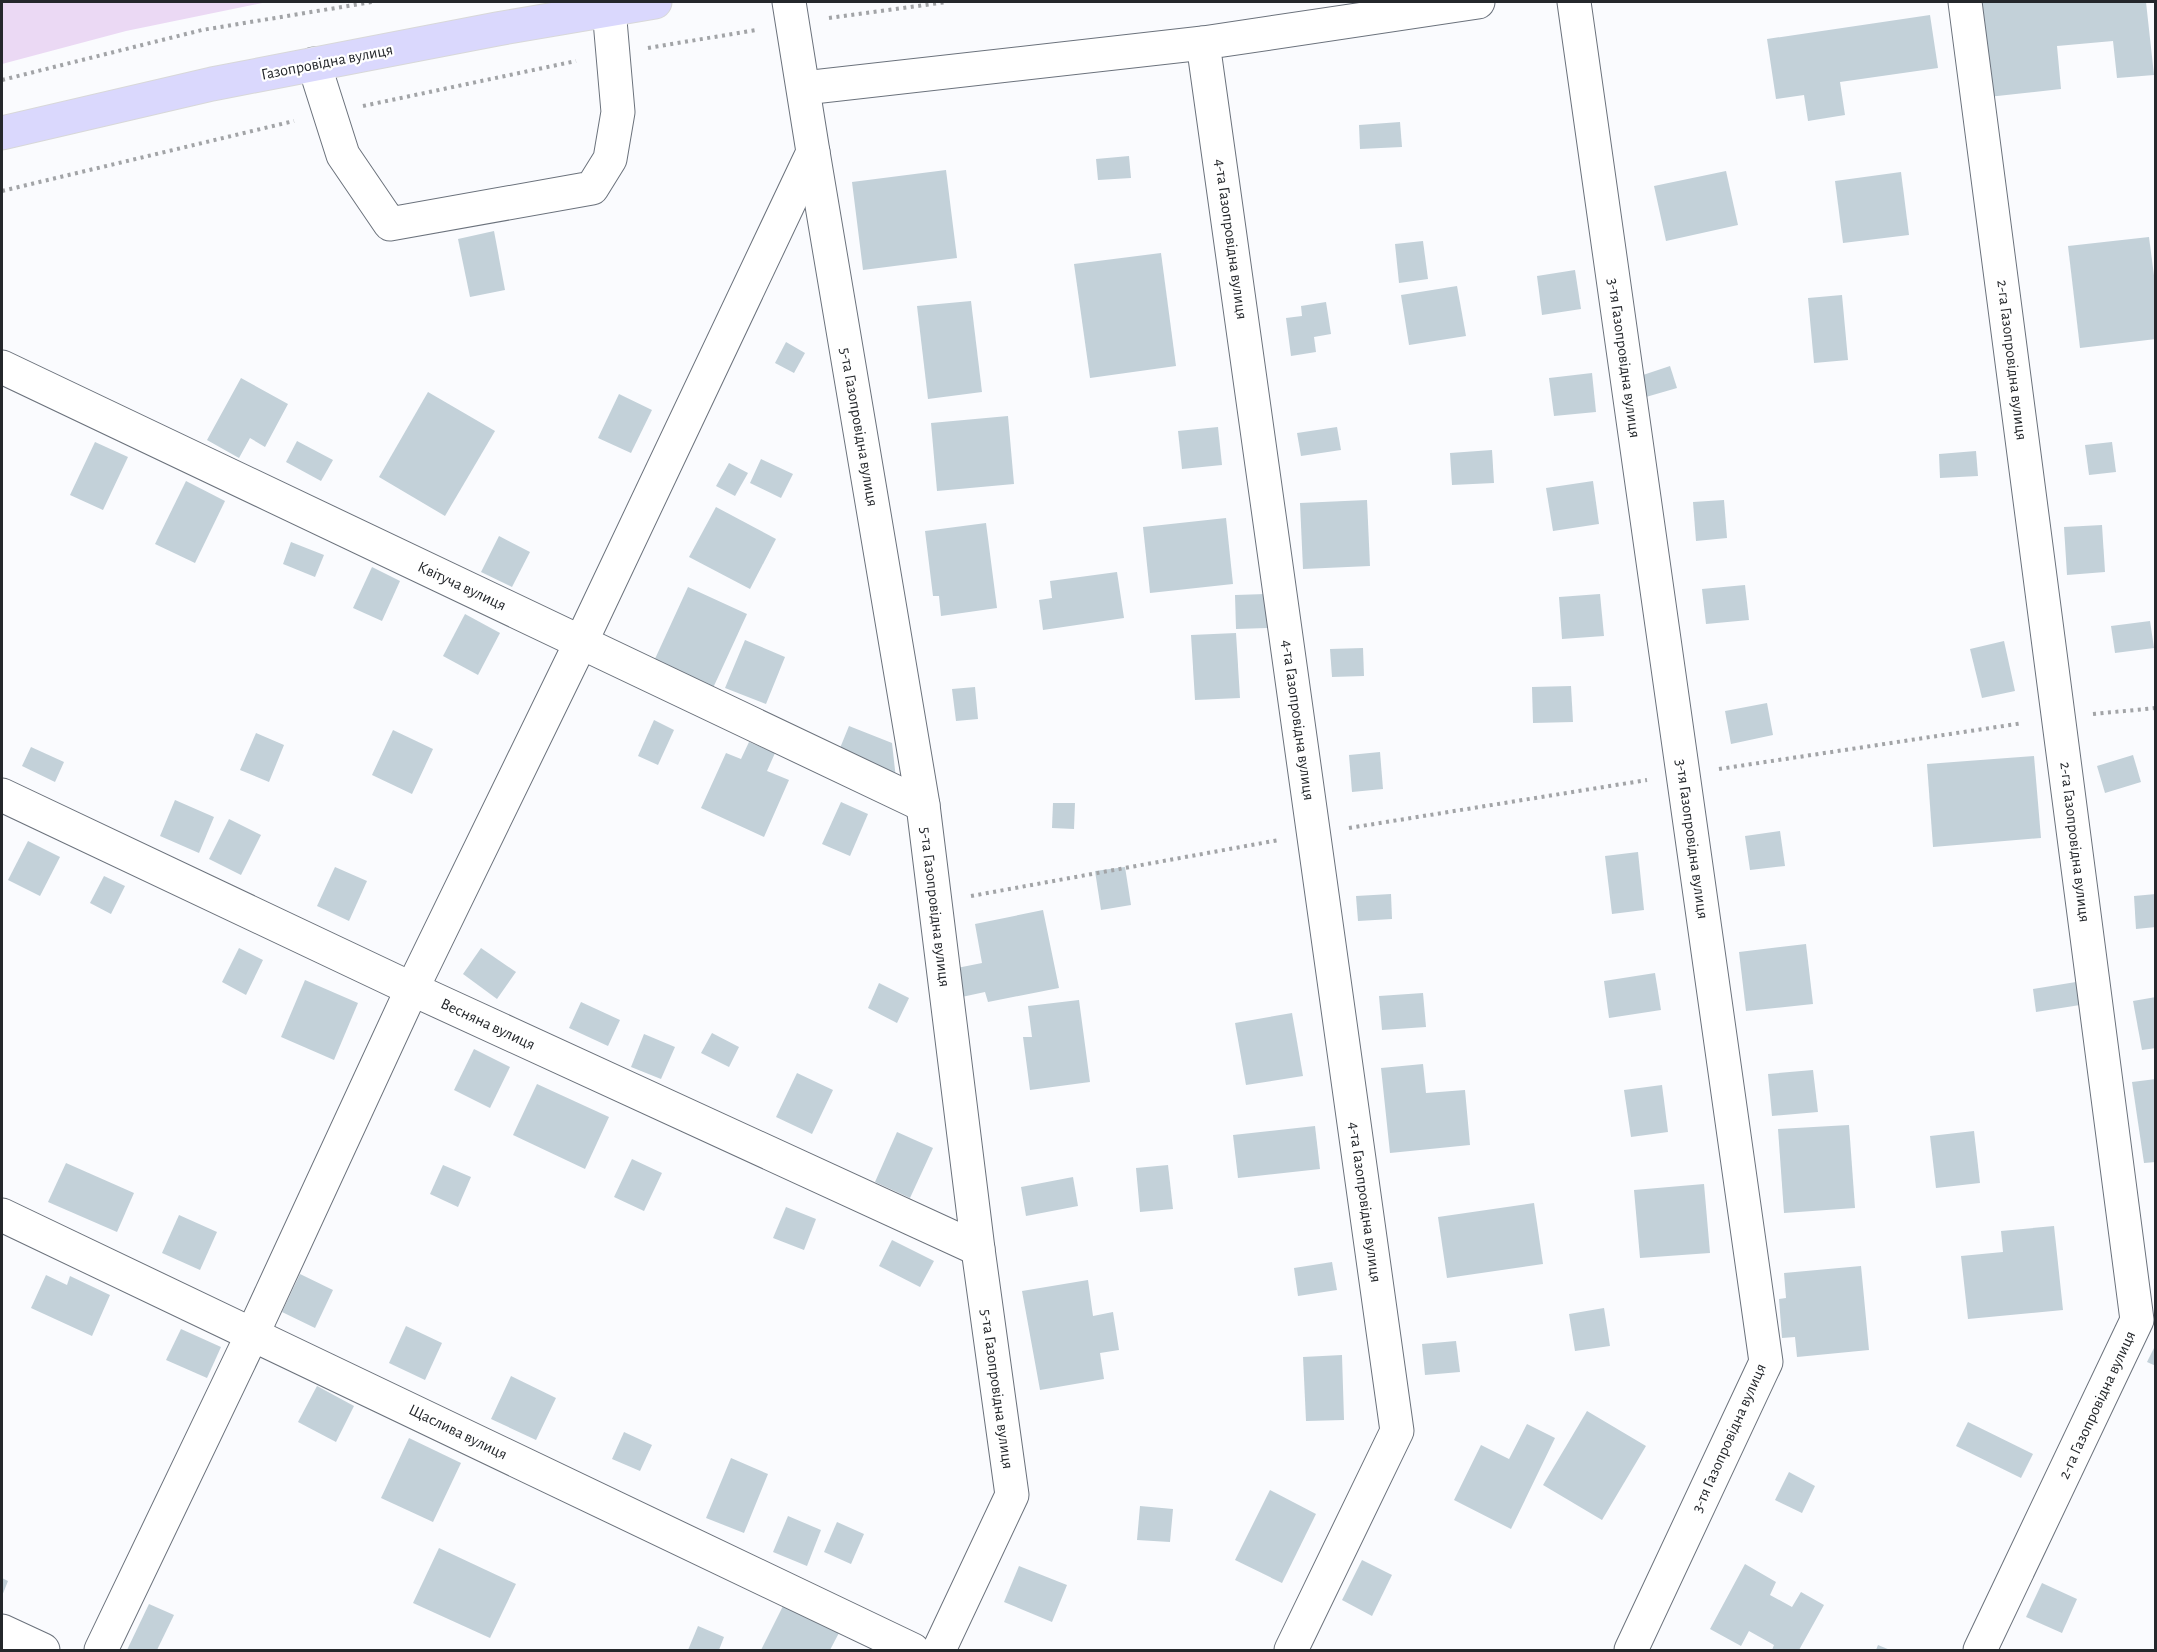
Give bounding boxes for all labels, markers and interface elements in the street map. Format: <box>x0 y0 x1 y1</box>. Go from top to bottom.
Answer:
street label: Газопровідна вулиця <box>260 41 394 84</box>
street label: 4-та Газопровідна вулиця <box>1211 158 1250 321</box>
street label: 3-тя Газопровідна вулиця <box>1604 277 1643 439</box>
street label: 2-га Газопровідна вулиця <box>1993 279 2030 441</box>
street label: 5-та Газопровідна вулиця <box>836 346 881 508</box>
street label: Квітуча вулиця <box>415 559 509 614</box>
street label: 4-та Газопровідна вулиця <box>1278 639 1317 802</box>
street label: 3-тя Газопровідна вулиця <box>1672 758 1711 920</box>
street label: 2-га Газопровідна вулиця <box>2056 761 2093 923</box>
street label: 5-та Газопровідна вулиця <box>916 826 953 988</box>
street label: Весняна вулиця <box>438 995 538 1054</box>
street label: 4-та Газопровідна вулиця <box>1345 1121 1384 1284</box>
street label: 5-та Газопровідна вулиця <box>977 1308 1016 1470</box>
street label: 2-га Газопровідна вулиця <box>2056 1328 2139 1482</box>
street label: 3-тя Газопровідна вулиця <box>1689 1361 1770 1515</box>
street label: Щаслива вулиця <box>406 1401 510 1464</box>

